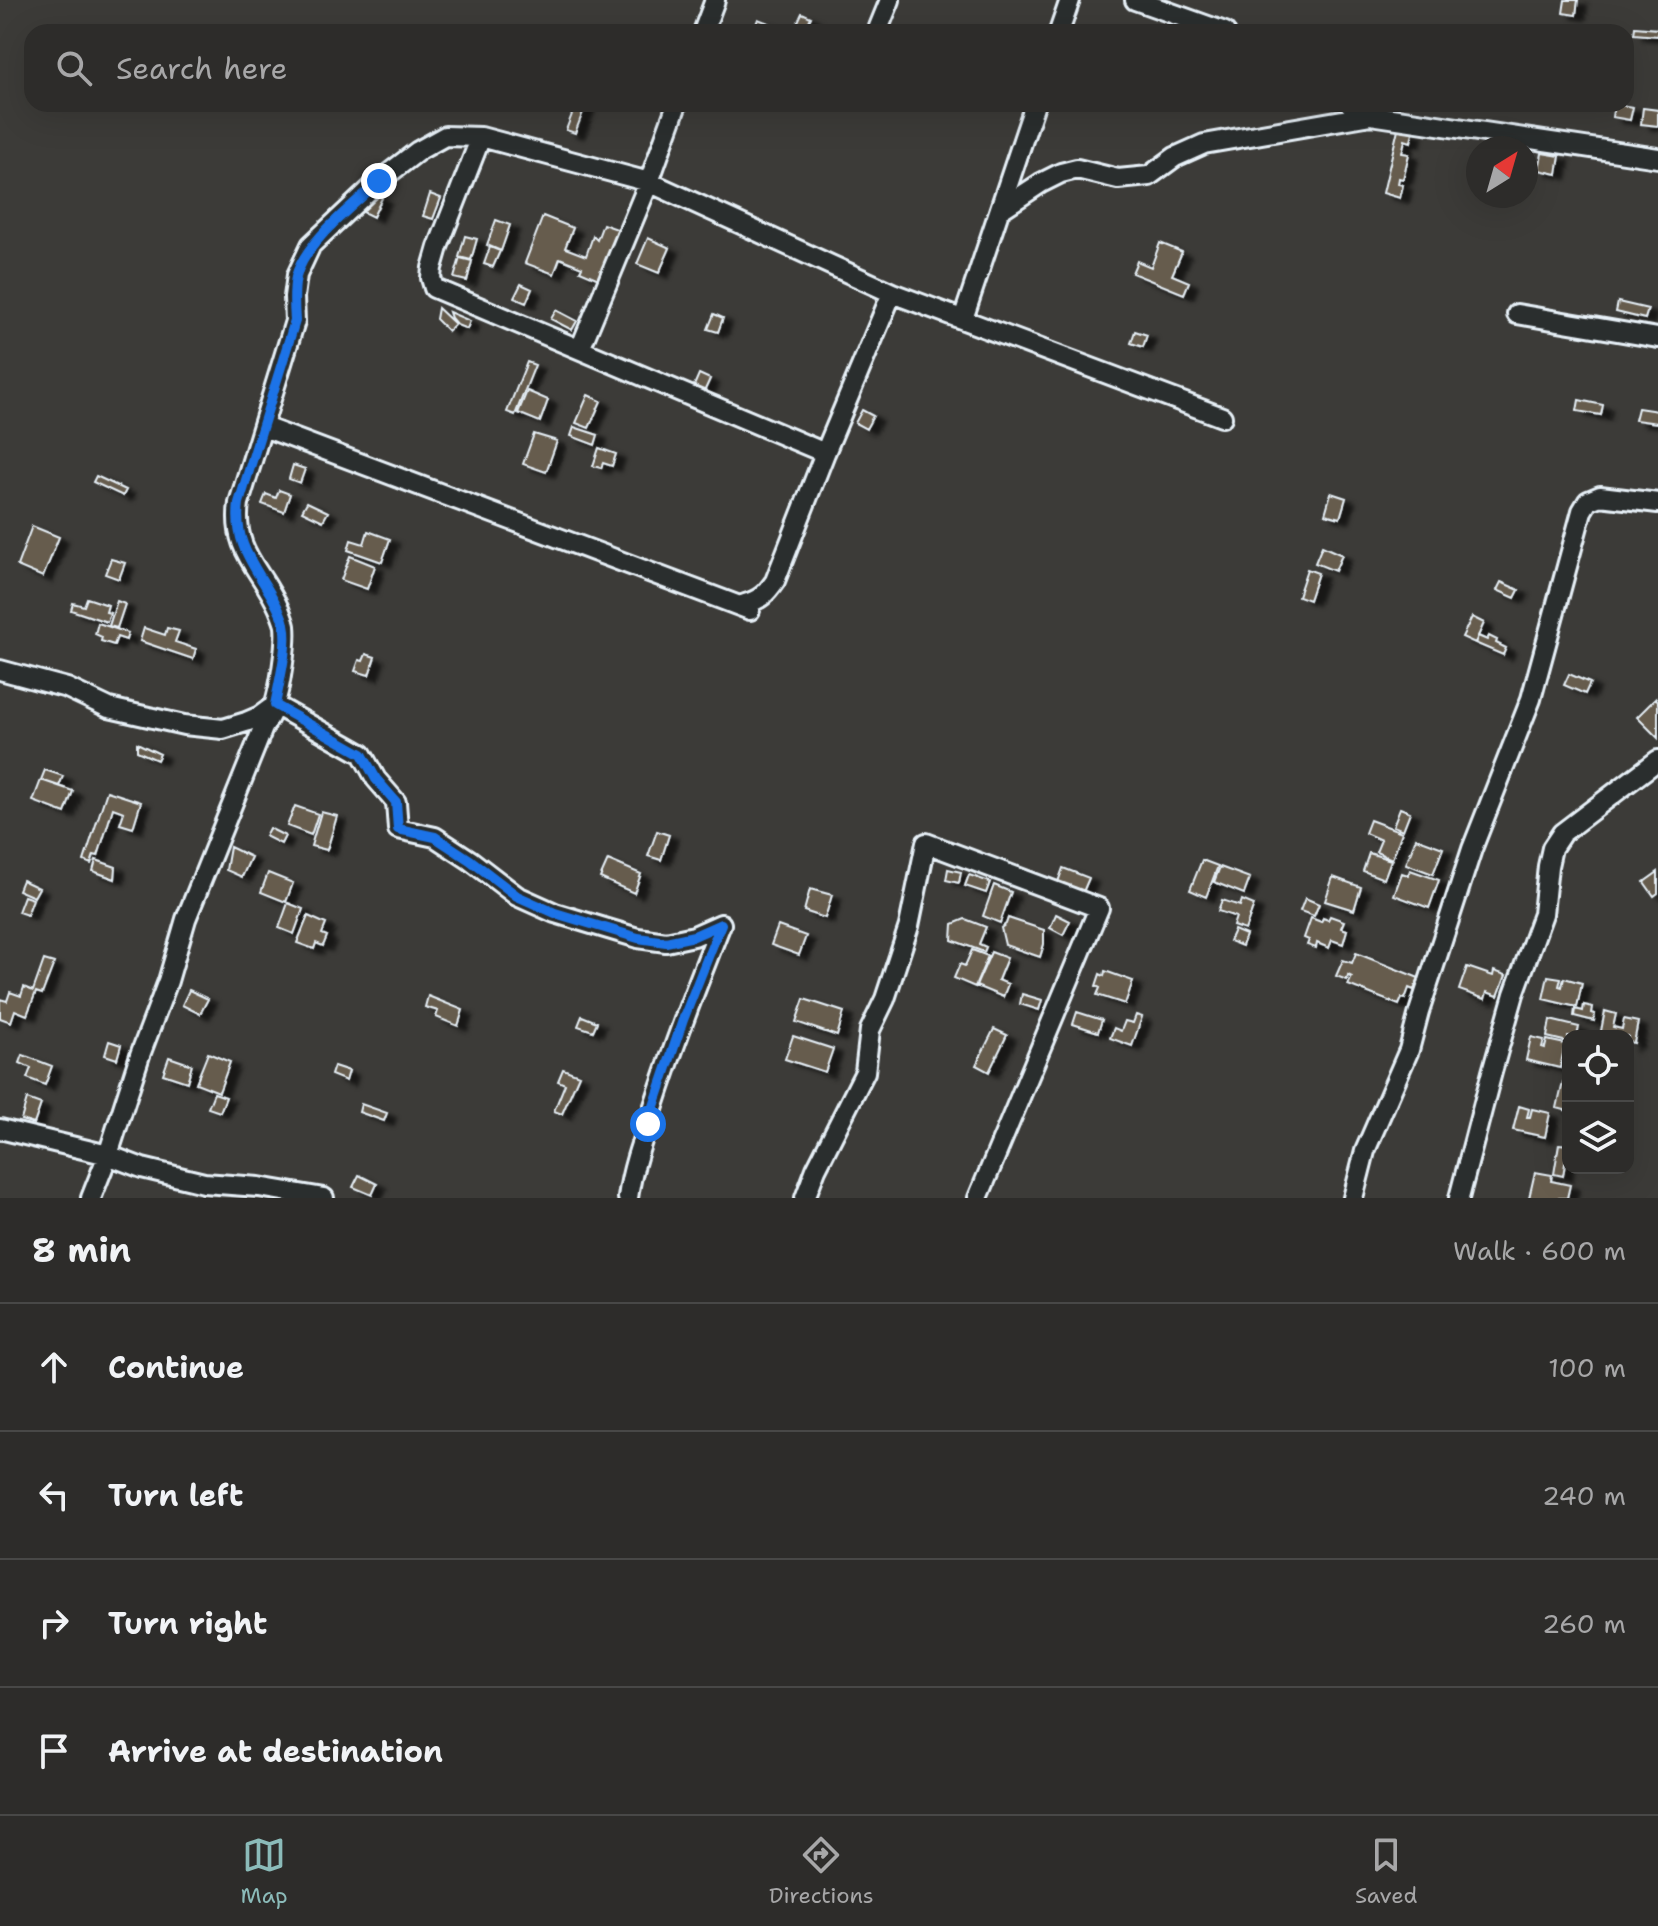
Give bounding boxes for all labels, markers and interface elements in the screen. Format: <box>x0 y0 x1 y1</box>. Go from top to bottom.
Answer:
search box <box>24 24 1634 112</box>
icon: search <box>52 46 96 90</box>
text: Search here <box>116 48 287 89</box>
north arrow <box>1466 136 1538 208</box>
route end <box>361 163 397 199</box>
map controls <box>1562 1030 1634 1174</box>
button: locate <box>1562 1030 1634 1102</box>
button: layers <box>1562 1102 1634 1174</box>
route start <box>630 1106 666 1142</box>
text: 8 min <box>32 1227 131 1273</box>
text: Walk · 600 m <box>1453 1233 1626 1268</box>
icon: ahead <box>32 1345 76 1389</box>
text: Continue <box>108 1347 244 1388</box>
text: 100 m <box>1548 1350 1626 1385</box>
icon: left <box>32 1473 76 1517</box>
text: Turn left <box>108 1475 243 1516</box>
text: 240 m <box>1542 1478 1626 1513</box>
icon: right <box>32 1601 76 1645</box>
text: Turn right <box>108 1603 267 1644</box>
text: 260 m <box>1542 1606 1626 1641</box>
icon: arrive <box>32 1729 76 1773</box>
text: Arrive at destination <box>108 1731 443 1772</box>
tab: Map <box>241 1833 288 1910</box>
tab: Directions <box>769 1833 874 1910</box>
tab: Saved <box>1355 1833 1417 1910</box>

